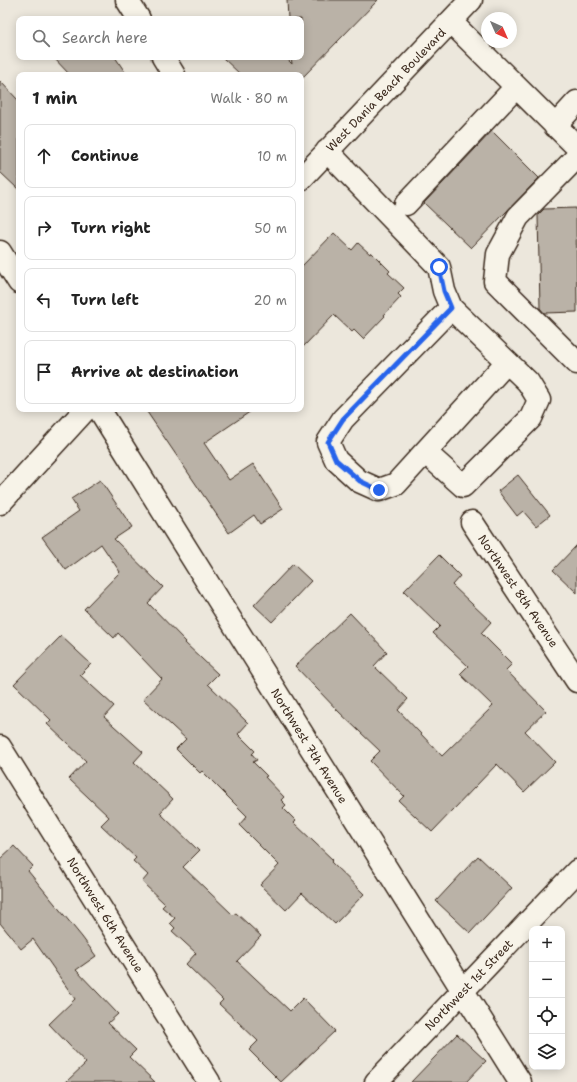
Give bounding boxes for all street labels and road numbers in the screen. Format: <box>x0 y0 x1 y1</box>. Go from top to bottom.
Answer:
street label: West Dania Beach Boulevard <box>323 24 450 155</box>
street label: Northwest 8th Avenue <box>474 531 562 651</box>
street label: Northwest 7th Avenue <box>267 685 351 807</box>
street label: Northwest 6th Avenue <box>63 854 147 976</box>
street label: Northwest 1st Street <box>421 936 517 1034</box>

